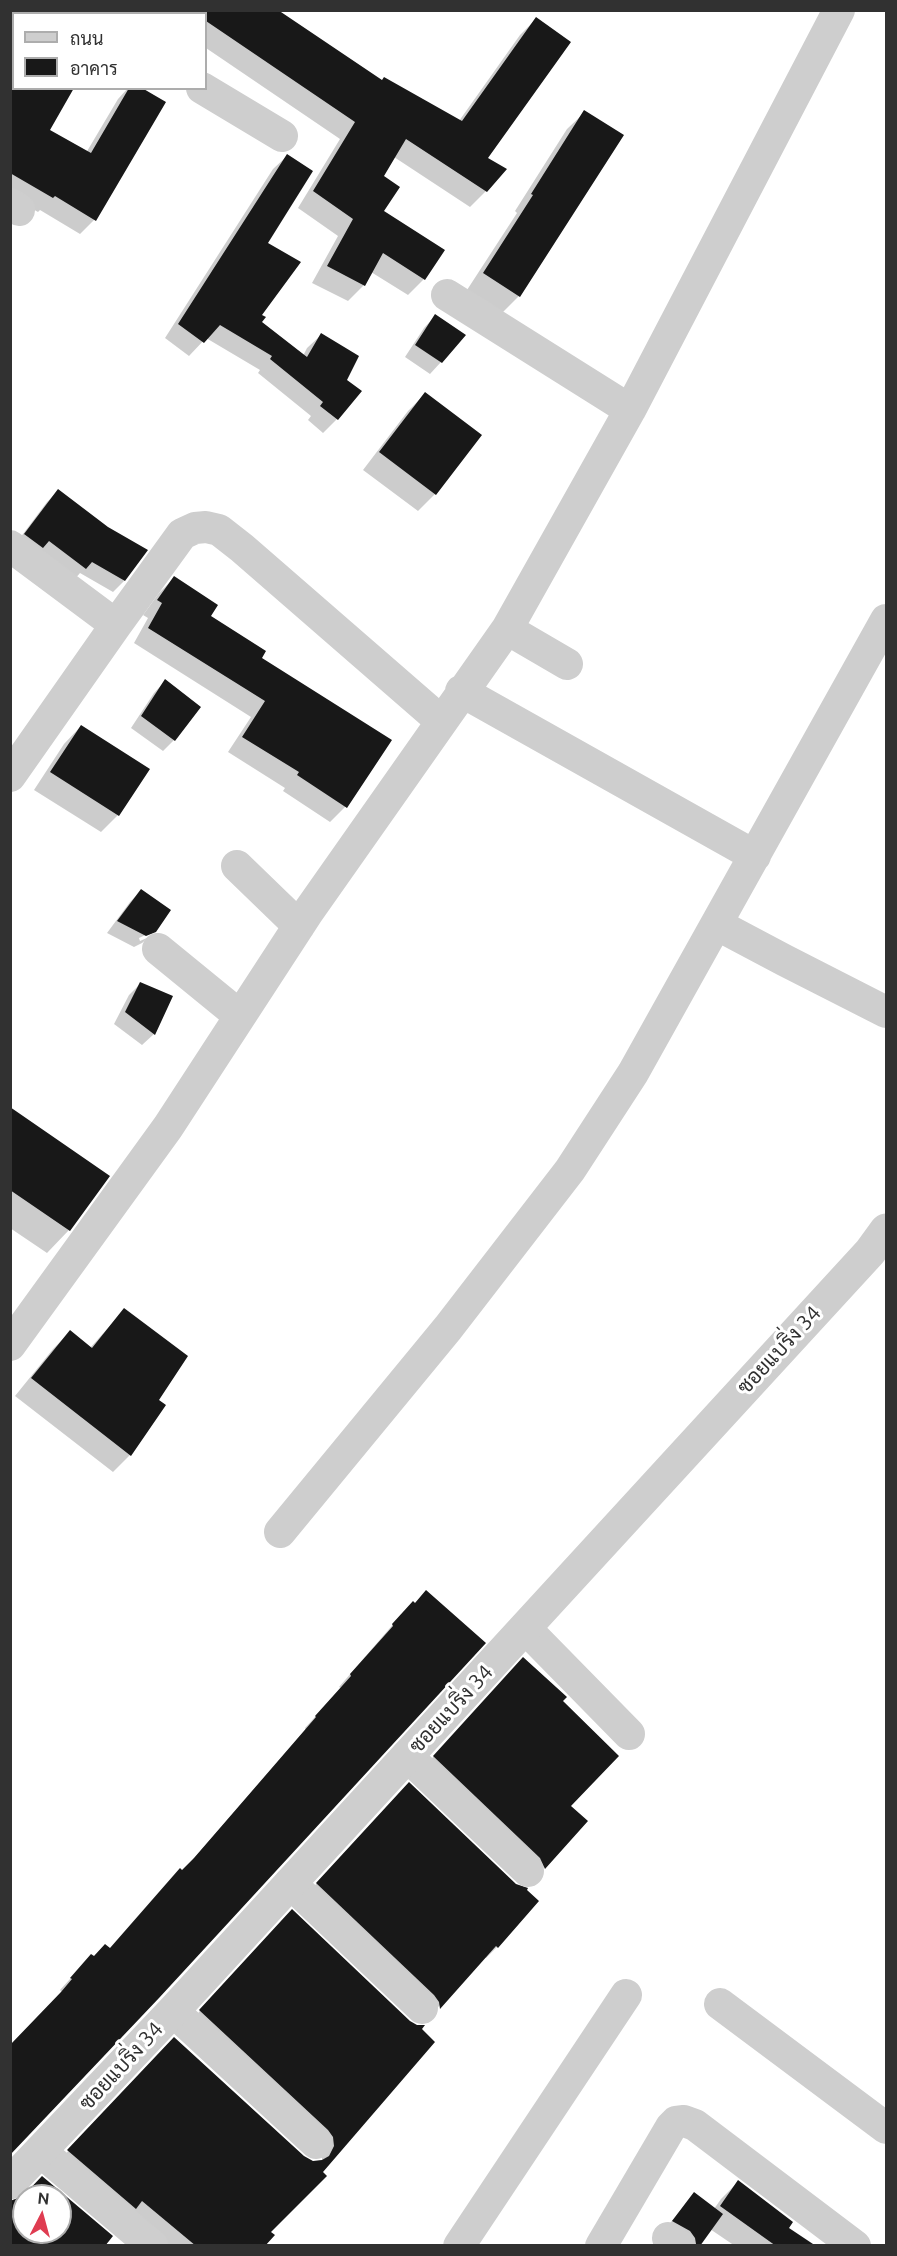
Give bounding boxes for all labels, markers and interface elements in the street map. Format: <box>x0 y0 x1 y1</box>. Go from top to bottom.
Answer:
legend <box>12 12 207 90</box>
text: ถนน <box>70 28 103 48</box>
text: อาคาร <box>70 58 118 78</box>
street label: ซอยแบริ่ง 34 <box>732 1301 826 1399</box>
street label: ซอยแบริ่ง 34 <box>404 1660 498 1758</box>
street label: ซอยแบริ่ง 34 <box>74 2017 168 2115</box>
north arrow <box>12 2184 72 2244</box>
text: N <box>37 2189 51 2208</box>

